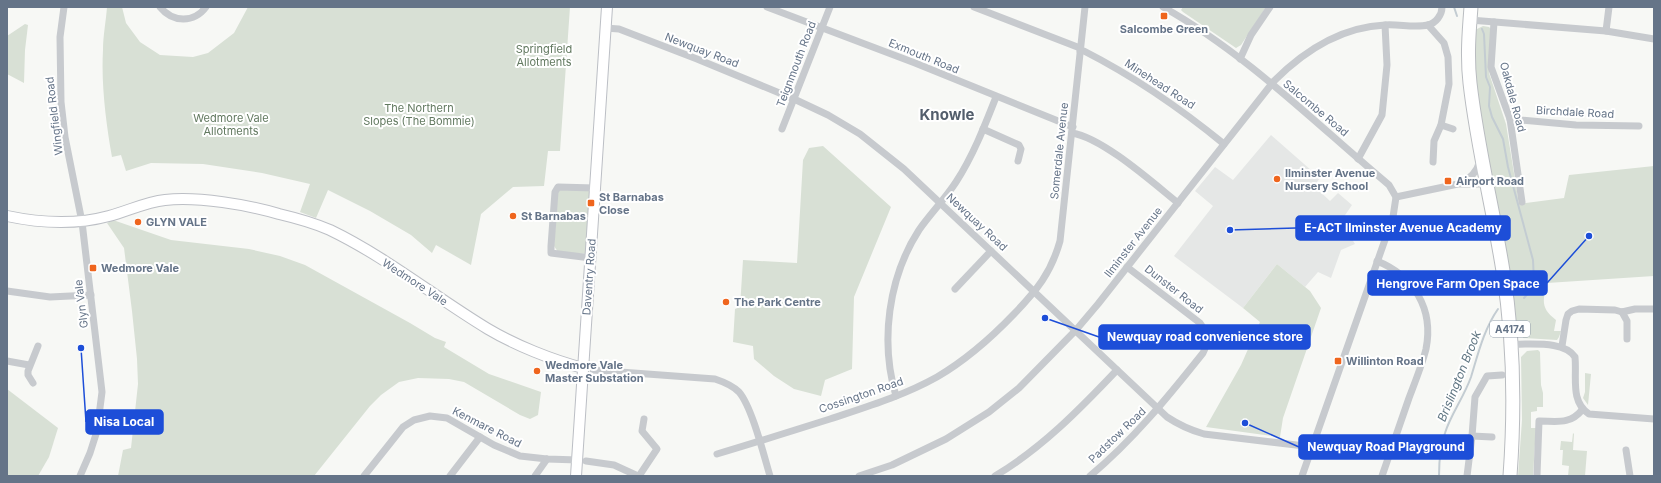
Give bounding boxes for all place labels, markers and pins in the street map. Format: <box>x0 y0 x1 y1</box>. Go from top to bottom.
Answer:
marker: Salcombe Green <box>1159 11 1169 21</box>
place label: Salcombe Green <box>1120 22 1208 36</box>
place label: Ilminster Avenue Nursery School <box>1285 166 1376 193</box>
marker: Ilminster Avenue Nursery School <box>1272 174 1282 184</box>
place label: Airport Road <box>1456 174 1524 188</box>
marker: Airport Road <box>1443 176 1453 186</box>
place label: St Barnabas Close <box>599 190 664 217</box>
marker: St Barnabas Close <box>586 198 596 208</box>
place label: St Barnabas <box>521 209 586 223</box>
marker: St Barnabas <box>508 211 518 221</box>
place label: GLYN VALE <box>146 215 207 229</box>
callout: E-ACT Ilminster Avenue Academy <box>1296 216 1510 240</box>
marker: GLYN VALE <box>133 217 143 227</box>
place label: Wedmore Vale <box>101 261 179 275</box>
marker: Wedmore Vale <box>88 263 98 273</box>
callout: Hengrove Farm Open Space <box>1368 271 1547 295</box>
place label: The Park Centre <box>734 295 821 309</box>
marker: The Park Centre <box>721 297 731 307</box>
callout: Newquay road convenience store <box>1099 325 1310 349</box>
place label: Willinton Road <box>1346 354 1424 368</box>
marker: Willinton Road <box>1333 356 1343 366</box>
place label: Wedmore Vale Master Substation <box>545 358 644 385</box>
marker: Wedmore Vale Master Substation <box>532 366 542 376</box>
callout: Nisa Local <box>86 410 163 434</box>
callout: Newquay Road Playground <box>1299 435 1473 459</box>

